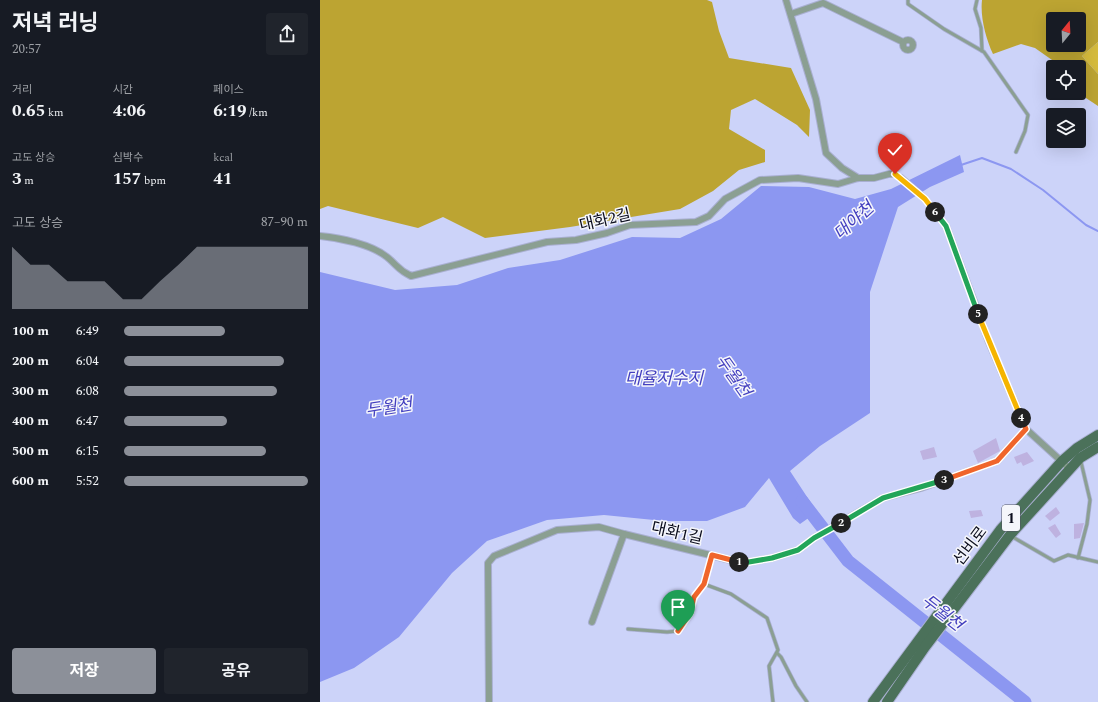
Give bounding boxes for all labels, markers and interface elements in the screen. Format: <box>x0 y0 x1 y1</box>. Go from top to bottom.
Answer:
text: 저녁 러닝 <box>12 7 98 40</box>
north arrow <box>1046 12 1086 52</box>
map controls <box>1046 12 1086 148</box>
button: share <box>266 13 308 55</box>
text: 20:57 <box>12 39 41 59</box>
button: locate <box>1046 60 1086 100</box>
text: 거리 <box>12 81 32 98</box>
text: 시간 <box>113 81 133 98</box>
text: 페이스 <box>213 81 244 98</box>
text: 0.65 <box>12 98 45 124</box>
text: 4:06 <box>113 98 146 124</box>
text: 6:19 <box>213 98 247 124</box>
text: km <box>45 104 64 121</box>
text: /km <box>247 104 268 121</box>
button: layers <box>1046 108 1086 148</box>
pin <box>878 133 912 174</box>
icon: check <box>884 139 906 161</box>
text: 고도 상승 <box>12 149 55 166</box>
text: 심박수 <box>113 149 143 166</box>
text: kcal <box>213 149 233 166</box>
text: 3 <box>12 166 22 192</box>
text: 157 <box>113 166 141 192</box>
text: 41 <box>213 166 232 192</box>
text: m <box>22 172 34 189</box>
text: bpm <box>141 172 166 189</box>
water label: 대야천 <box>828 194 882 246</box>
street label: 대화2길 <box>577 202 633 238</box>
pin: 6 <box>925 202 945 222</box>
text: 6 <box>932 203 938 220</box>
text: 87–90 m <box>261 212 308 232</box>
text: 고도 상승 <box>12 213 63 233</box>
pin: 5 <box>968 304 988 324</box>
text: 5 <box>975 305 981 322</box>
text: 100 m <box>12 321 49 341</box>
text: 6:49 <box>76 321 99 341</box>
water label: 두월천 <box>709 349 758 405</box>
text: 200 m <box>12 351 49 371</box>
text: 6:04 <box>76 351 99 371</box>
water label: 대율저수지 <box>625 366 704 392</box>
text: 300 m <box>12 381 49 401</box>
text: 6:08 <box>76 381 99 401</box>
water label: 두월천 <box>364 391 417 425</box>
pin: 4 <box>1011 408 1031 428</box>
text: 4 <box>1018 409 1024 426</box>
text: 400 m <box>12 411 49 431</box>
text: 6:47 <box>76 411 99 431</box>
text: 500 m <box>12 441 49 461</box>
text: 6:15 <box>76 441 99 461</box>
pin: 3 <box>934 470 954 490</box>
text: 600 m <box>12 471 49 491</box>
text: 5:52 <box>76 471 99 491</box>
text: 3 <box>941 471 947 488</box>
road number: 1 <box>1002 505 1020 531</box>
pin: 2 <box>831 513 851 533</box>
text: 2 <box>838 514 844 531</box>
street label: 대화1길 <box>649 515 705 551</box>
street label: 선비로 <box>947 521 993 571</box>
pin: 1 <box>729 552 749 572</box>
text: 1 <box>736 553 742 570</box>
water label: 두월천 <box>916 588 970 639</box>
pin <box>661 590 695 631</box>
icon: arrive <box>667 596 689 618</box>
button: 저장 <box>12 648 156 694</box>
button: 공유 <box>164 648 308 694</box>

